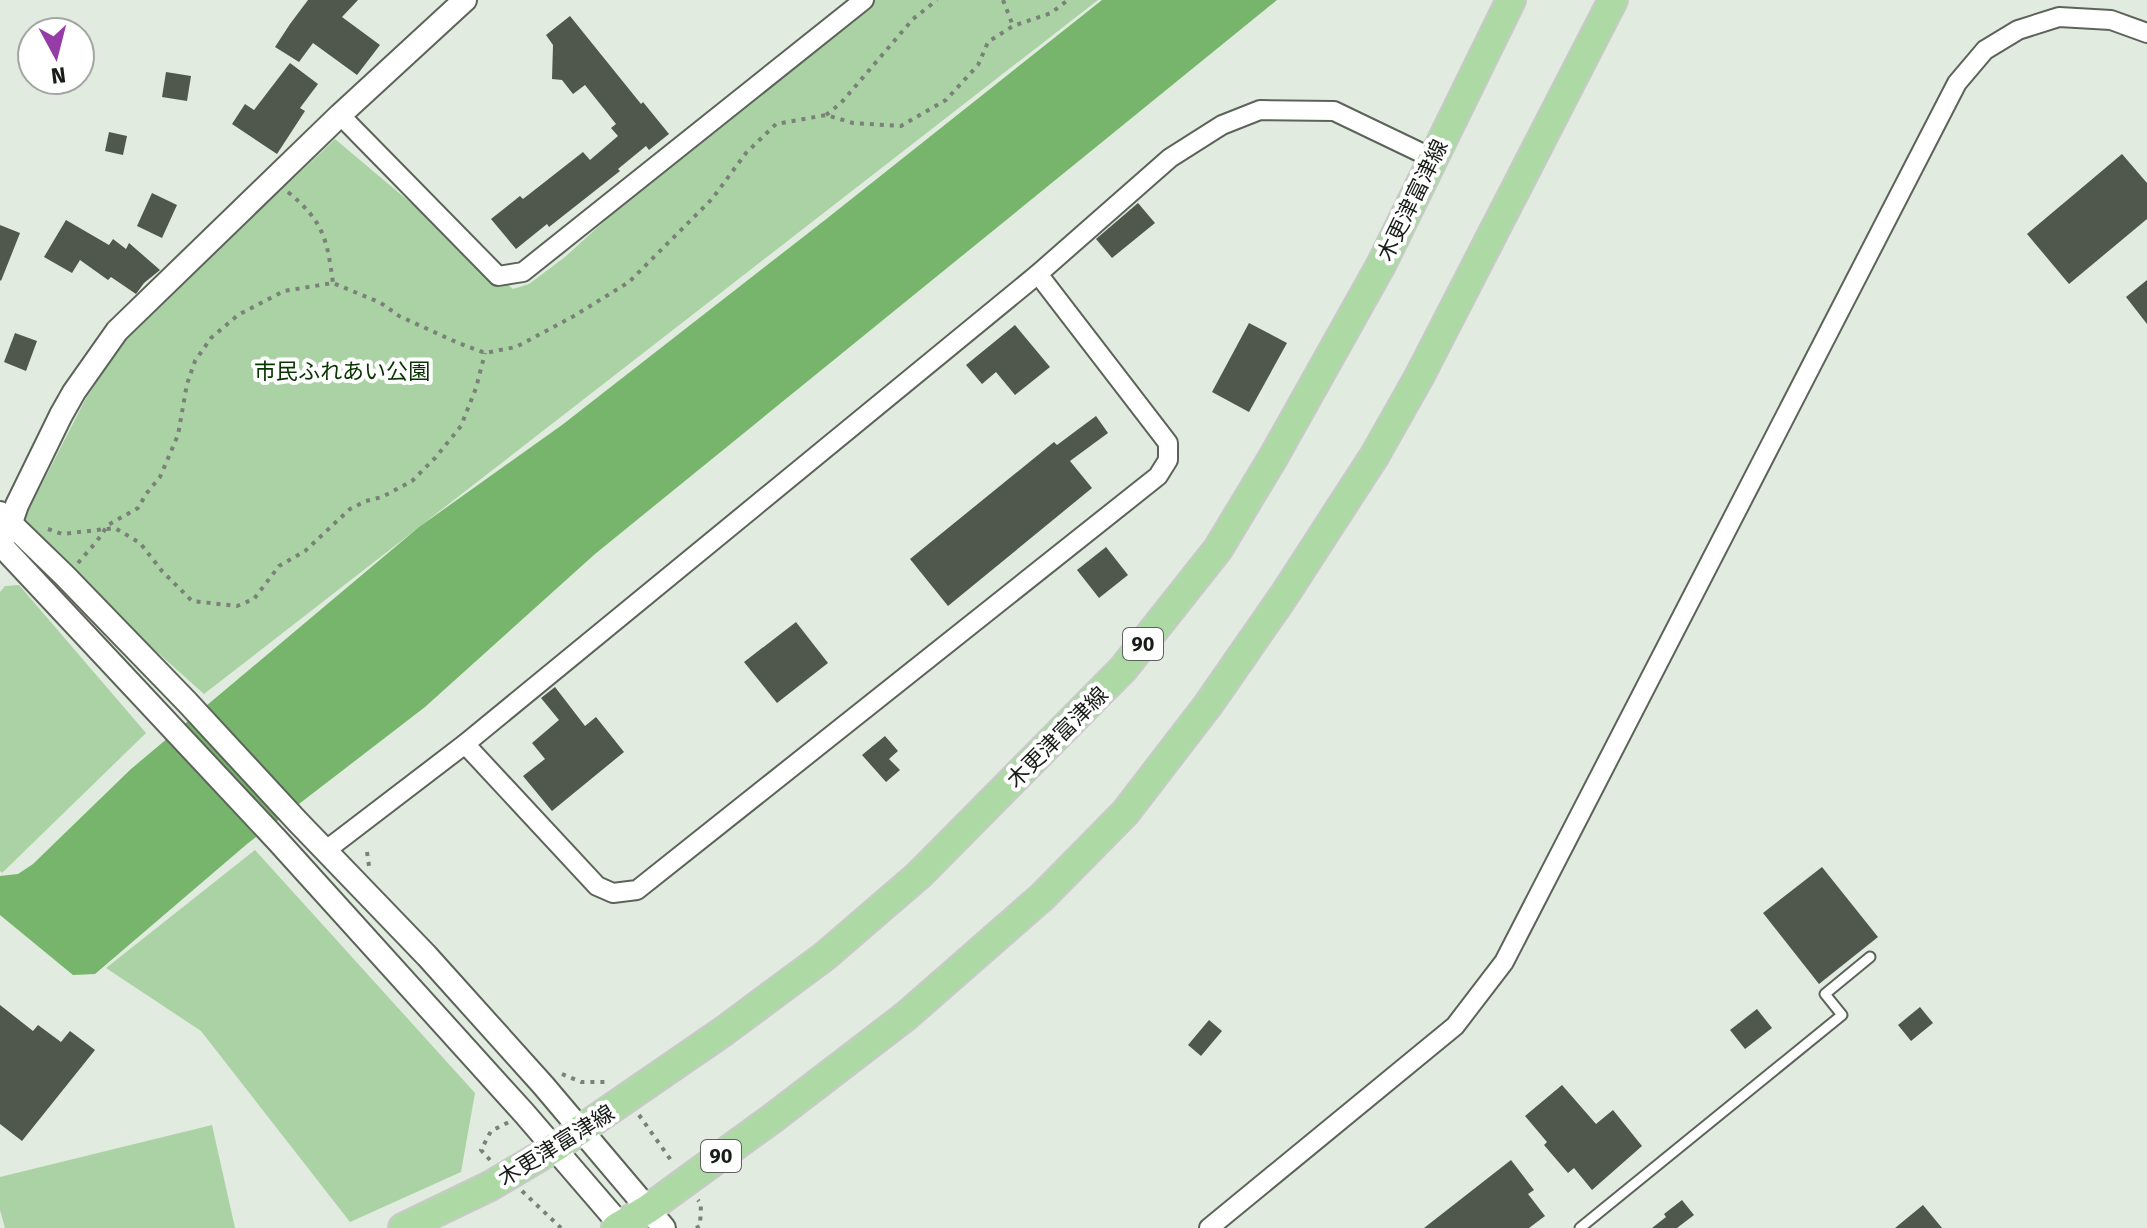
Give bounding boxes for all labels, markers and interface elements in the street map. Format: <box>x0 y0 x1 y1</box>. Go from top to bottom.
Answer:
north arrow <box>16 16 96 96</box>
text: N <box>49 61 67 90</box>
street label: 木更津富津線 <box>1371 135 1454 265</box>
park label: 市民ふれあい公園 <box>254 358 430 385</box>
road number: 90 <box>1123 628 1163 660</box>
street label: 木更津富津線 <box>1001 681 1114 794</box>
street label: 木更津富津線 <box>493 1099 619 1192</box>
road number: 90 <box>701 1140 741 1172</box>

